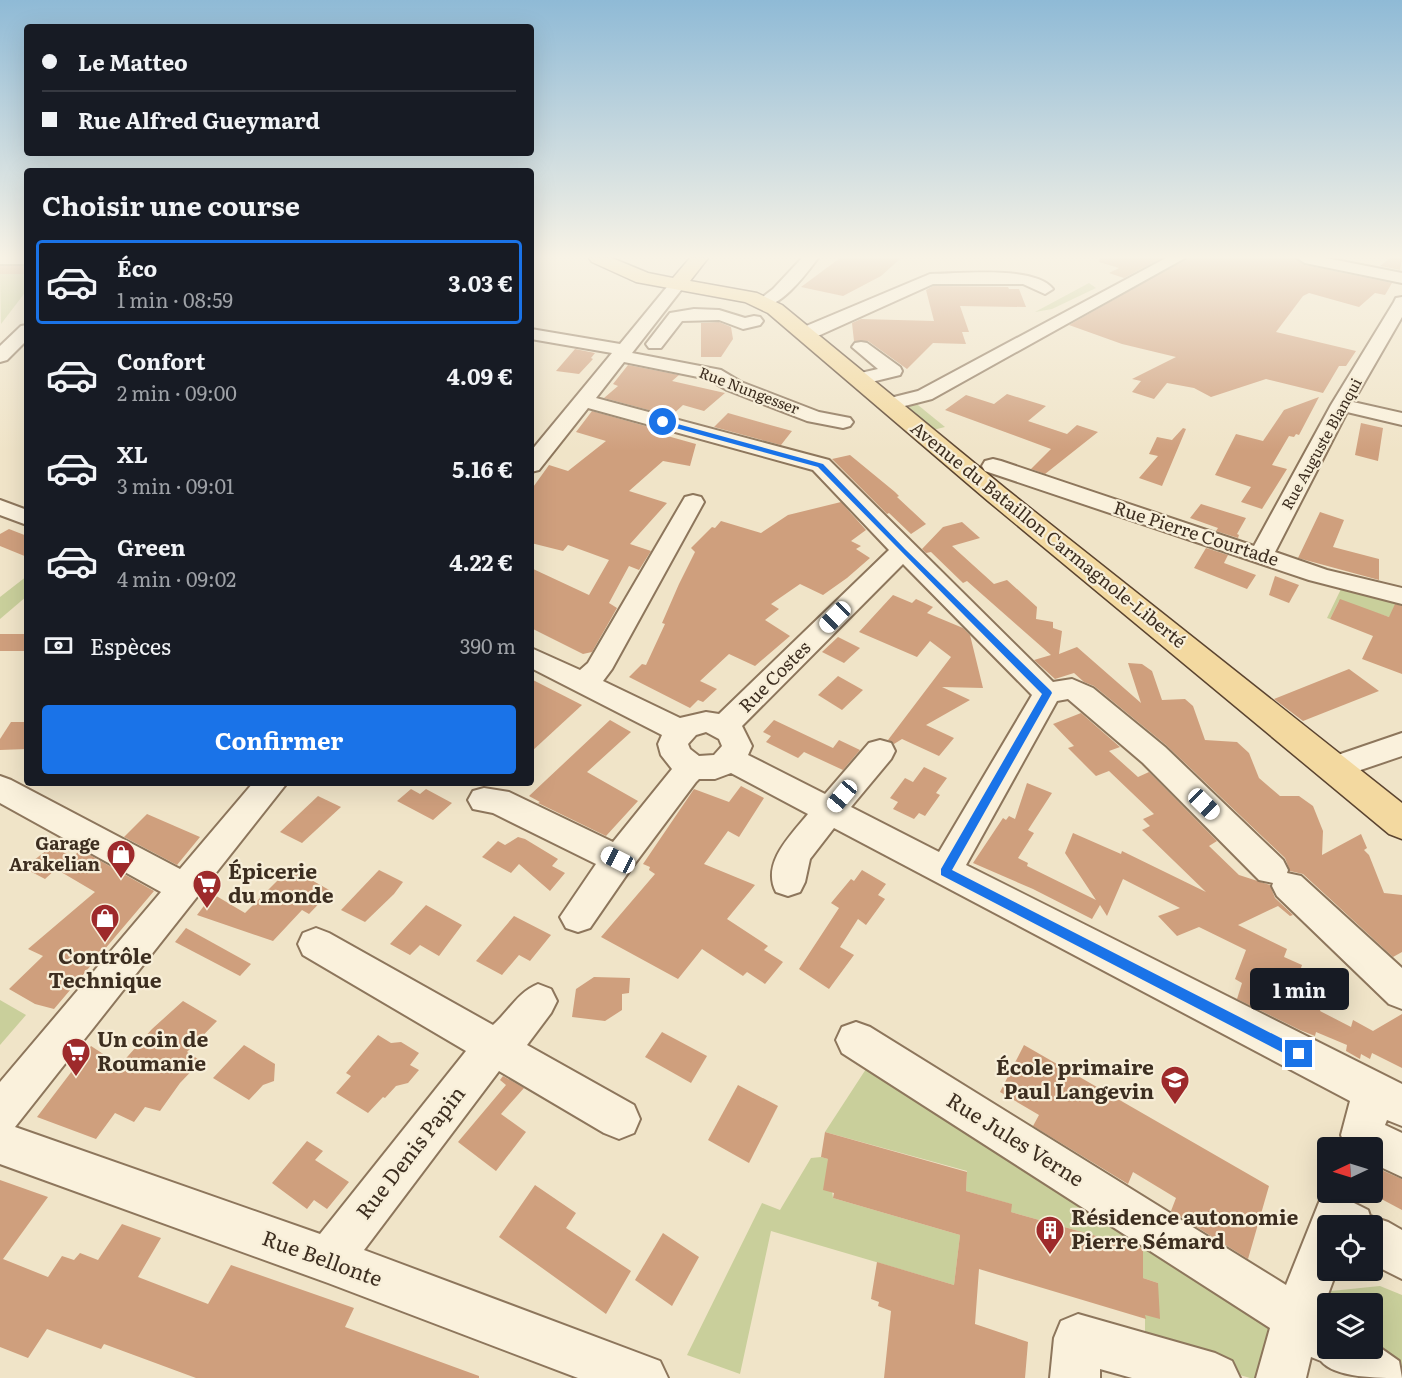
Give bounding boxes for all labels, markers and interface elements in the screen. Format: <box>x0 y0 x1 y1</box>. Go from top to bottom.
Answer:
text: Le Matteo <box>78 45 188 78</box>
text: Rue Alfred Gueymard <box>78 103 320 136</box>
text: Choisir une course <box>42 184 300 224</box>
text: Éco <box>117 251 157 284</box>
icon: car <box>45 255 99 309</box>
text: 3.03 € <box>448 266 513 299</box>
text: 1 min · 08:59 <box>117 284 233 314</box>
text: Confort <box>117 344 205 377</box>
icon: car <box>45 348 99 402</box>
text: 4.09 € <box>447 359 513 392</box>
street label: Rue Nungesser <box>696 360 803 419</box>
street label: Rue Auguste Blanqui <box>1275 373 1367 513</box>
text: 2 min · 09:00 <box>117 377 237 407</box>
route start <box>649 408 676 435</box>
street label: Avenue du Bataillon Carmagnole-Liberté <box>905 414 1193 654</box>
text: XL <box>117 437 148 470</box>
icon: car <box>45 441 99 495</box>
text: 5.16 € <box>452 452 513 485</box>
text: 3 min · 09:01 <box>117 470 234 500</box>
street label: Rue Pierre Courtade <box>1110 493 1283 572</box>
text: Green <box>117 530 186 563</box>
icon: car <box>45 534 99 588</box>
text: 4.22 € <box>449 545 513 578</box>
text: 4 min · 09:02 <box>117 563 236 593</box>
car <box>816 598 854 636</box>
icon: cash <box>42 629 75 662</box>
text: Espèces <box>90 629 171 662</box>
text: 390 m <box>460 630 516 660</box>
street label: Rue Costes <box>732 634 816 718</box>
button: Confirmer <box>42 705 516 774</box>
car <box>824 776 860 816</box>
car <box>1185 785 1223 823</box>
place label: Garage Arakelian <box>9 829 100 877</box>
shop icon: Garage Arakelian <box>105 838 137 880</box>
car <box>598 844 638 876</box>
place label: Épicerie du monde <box>228 854 334 909</box>
supermarket icon: Épicerie du monde <box>191 868 223 910</box>
shop icon: Contrôle Technique <box>89 902 121 944</box>
place label: Contrôle Technique <box>48 939 162 994</box>
callout: 1 min <box>1250 967 1348 1009</box>
text: 1 min <box>1273 974 1326 1004</box>
place label: Un coin de Roumanie <box>97 1022 208 1077</box>
supermarket icon: Un coin de Roumanie <box>60 1036 92 1078</box>
route end <box>1285 1040 1312 1067</box>
place label: École primaire Paul Langevin <box>996 1050 1154 1105</box>
school or university icon: École primaire Paul Langevin <box>1159 1064 1191 1106</box>
street label: Rue Denis Papin <box>347 1078 471 1225</box>
street label: Rue Jules Verne <box>942 1083 1091 1193</box>
north arrow <box>1317 1137 1383 1203</box>
map controls <box>1317 1137 1383 1359</box>
place label: Résidence autonomie Pierre Sémard <box>1071 1200 1298 1255</box>
building icon: Résidence autonomie Pierre Sémard <box>1034 1214 1066 1256</box>
button: locate <box>1317 1215 1383 1281</box>
street label: Rue Bellonte <box>259 1221 387 1293</box>
button: layers <box>1317 1293 1383 1359</box>

